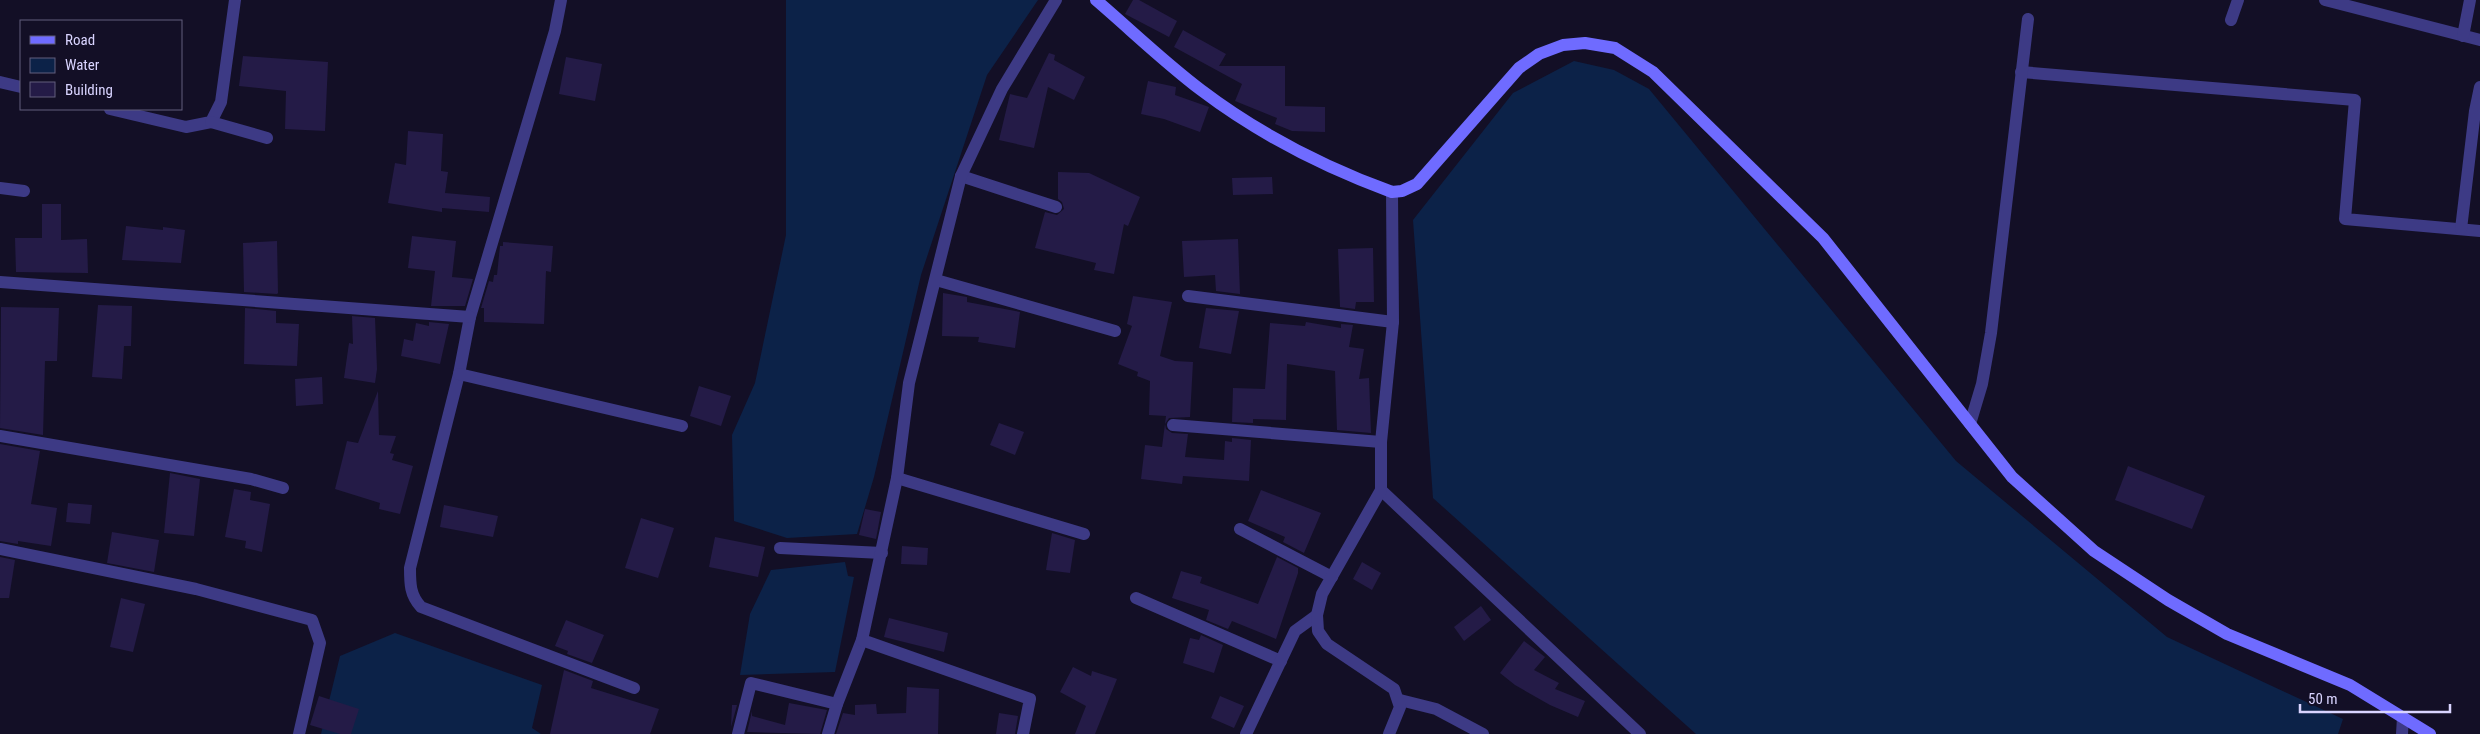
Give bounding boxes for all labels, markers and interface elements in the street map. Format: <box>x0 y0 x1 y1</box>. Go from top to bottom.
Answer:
legend <box>20 20 182 110</box>
text: Road <box>65 31 95 49</box>
text: Water <box>65 56 100 74</box>
text: Building <box>65 81 113 99</box>
scale bar <box>2300 682 2450 714</box>
text: 50 m <box>2308 690 2338 708</box>

